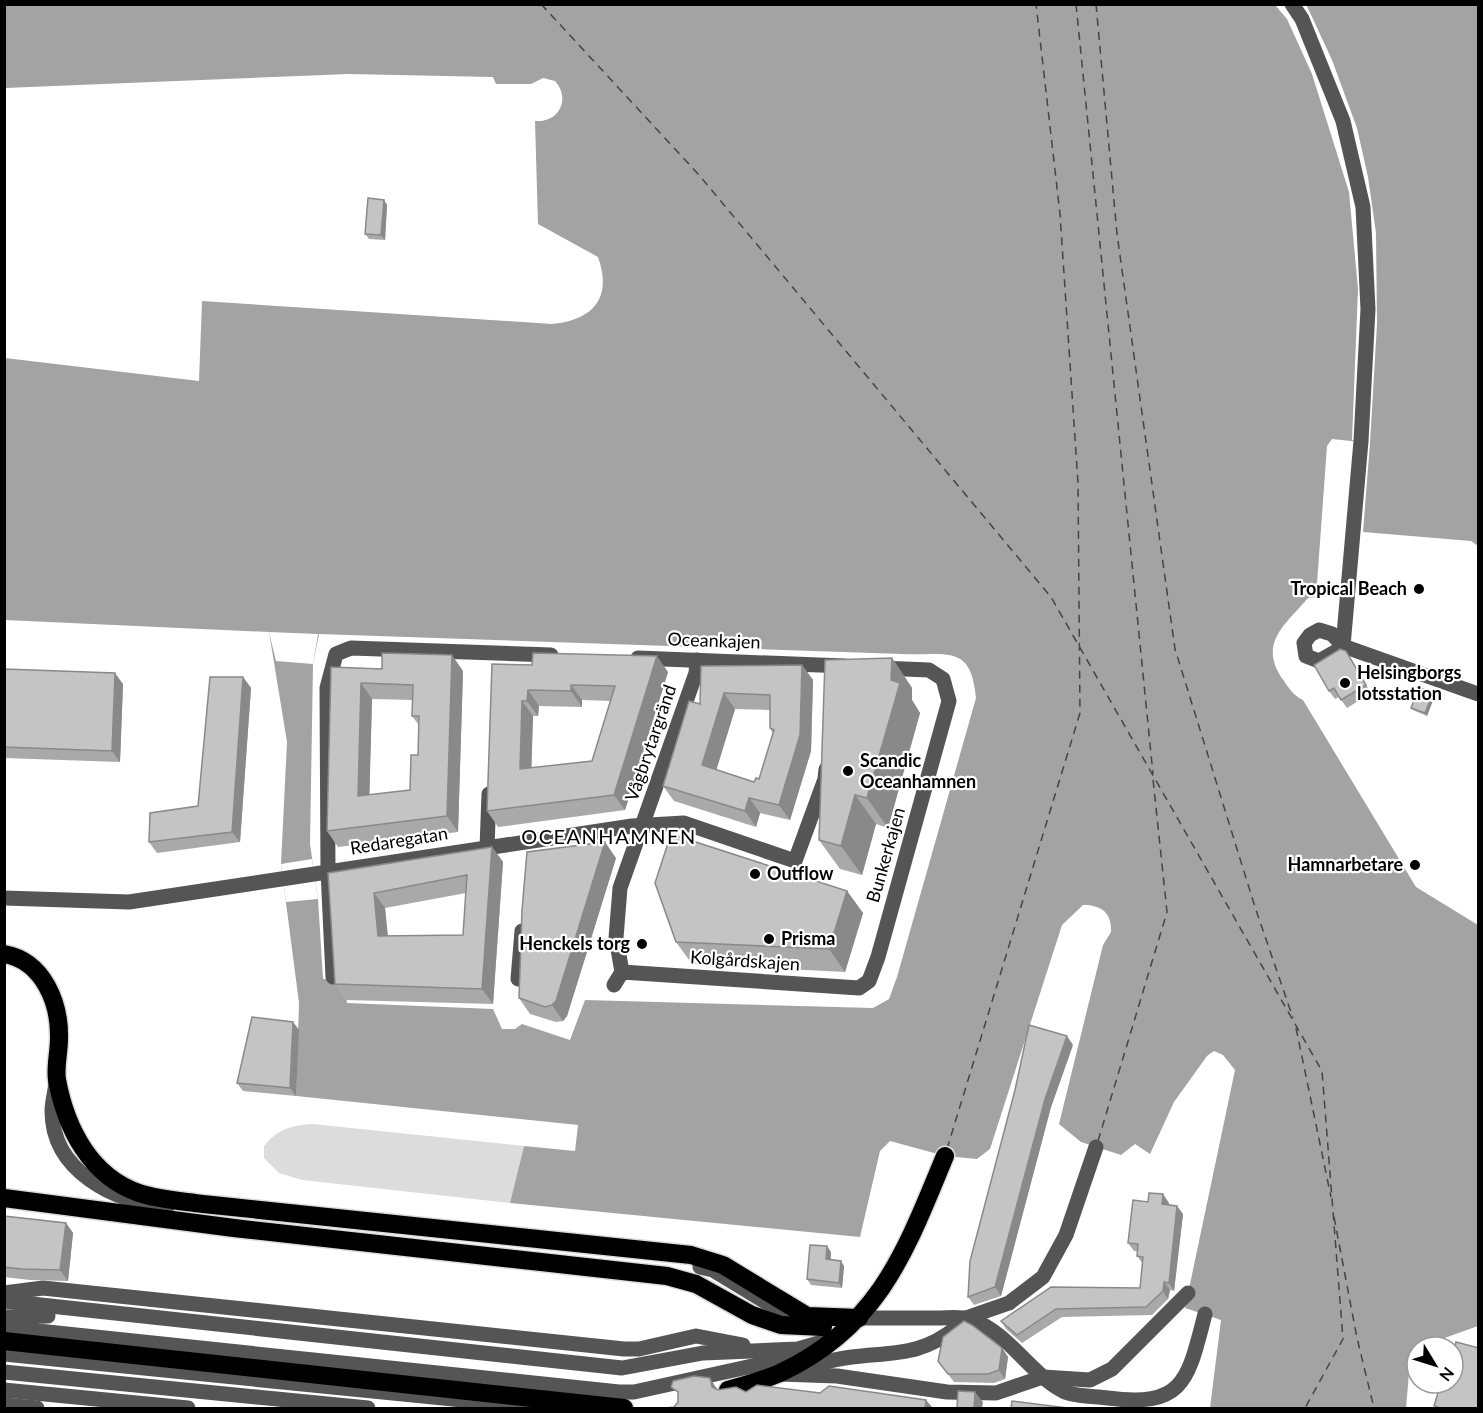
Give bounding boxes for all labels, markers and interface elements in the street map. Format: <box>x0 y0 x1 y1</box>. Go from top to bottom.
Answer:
place label: Tropical Beach <box>1290 577 1407 599</box>
marker: Tropical Beach <box>1412 582 1426 596</box>
street label: Oceankajen <box>667 627 761 653</box>
place label: Helsingborgs lotsstation <box>1357 661 1461 704</box>
marker: Helsingborgs lotsstation <box>1338 676 1352 690</box>
street label: Vågbrytargränd <box>620 682 680 804</box>
place label: Scandic Oceanhamnen <box>860 749 976 792</box>
marker: Scandic Oceanhamnen <box>841 764 855 778</box>
street label: Bunkerkajen <box>861 805 909 905</box>
street label: Redaregatan <box>348 821 449 859</box>
district label: OCEANHAMNEN <box>521 824 697 848</box>
place label: Hamnarbetare <box>1288 853 1403 875</box>
marker: Hamnarbetare <box>1408 858 1422 872</box>
place label: Outflow <box>767 862 834 884</box>
marker: Outflow <box>748 867 762 881</box>
place label: Prisma <box>781 927 835 949</box>
place label: Henckels torg <box>519 932 630 954</box>
marker: Prisma <box>762 932 776 946</box>
marker: Henckels torg <box>635 937 649 951</box>
street label: Kolgårdskajen <box>689 945 801 975</box>
north arrow <box>1405 1335 1465 1395</box>
text: N <box>1436 1364 1458 1385</box>

